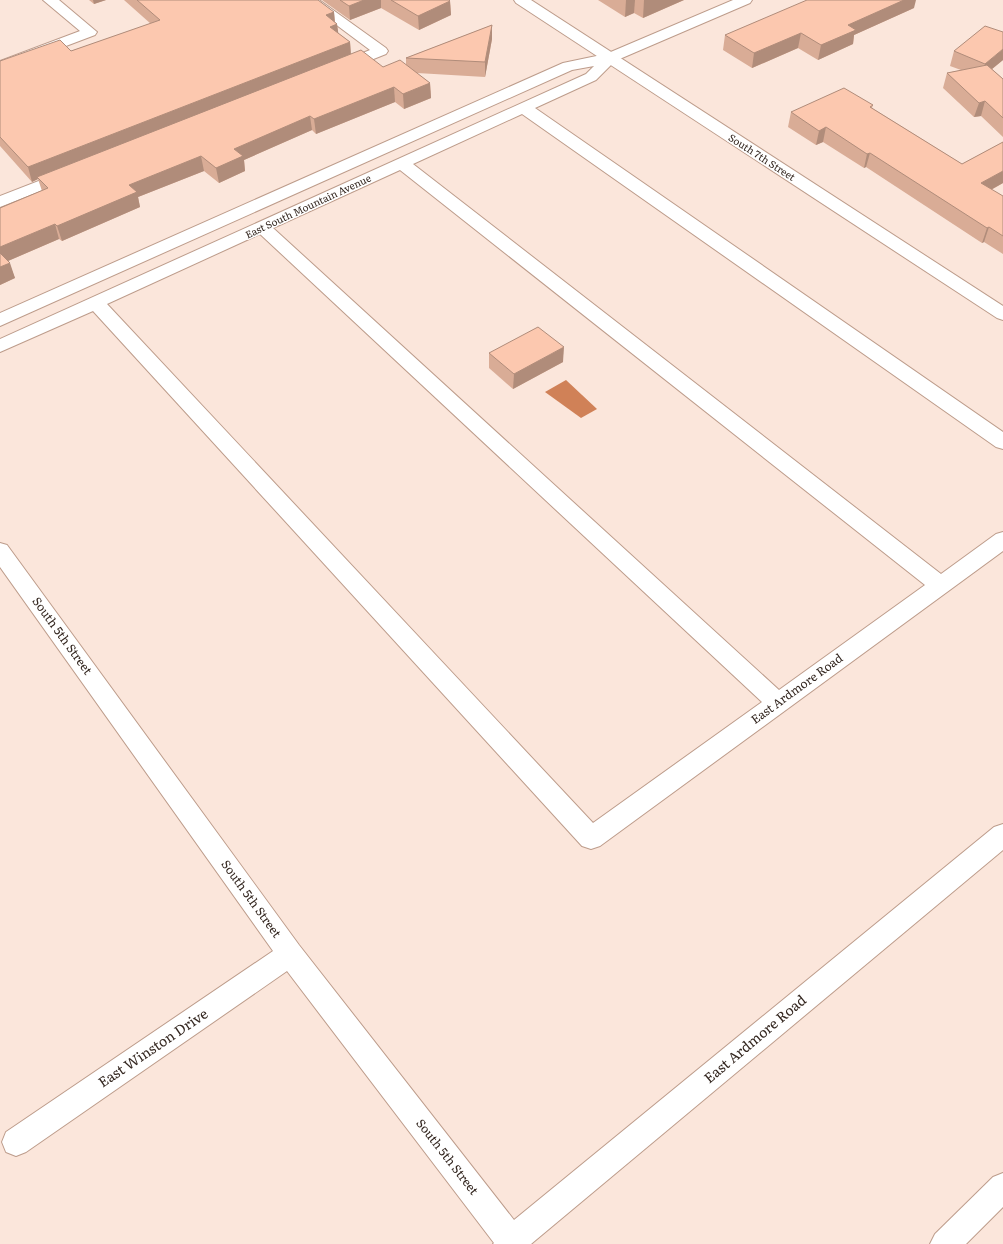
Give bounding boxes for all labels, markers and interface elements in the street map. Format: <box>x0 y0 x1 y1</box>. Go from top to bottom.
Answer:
street label: South 7th Street <box>726 129 799 184</box>
street label: East South Mountain Avenue <box>242 170 373 241</box>
street label: South 5th Street <box>28 593 97 678</box>
street label: East Ardmore Road <box>747 648 847 728</box>
street label: South 5th Street <box>217 856 286 941</box>
street label: East Ardmore Road <box>699 989 810 1087</box>
street label: East Winston Drive <box>94 1003 211 1091</box>
street label: South 5th Street <box>412 1115 483 1198</box>

